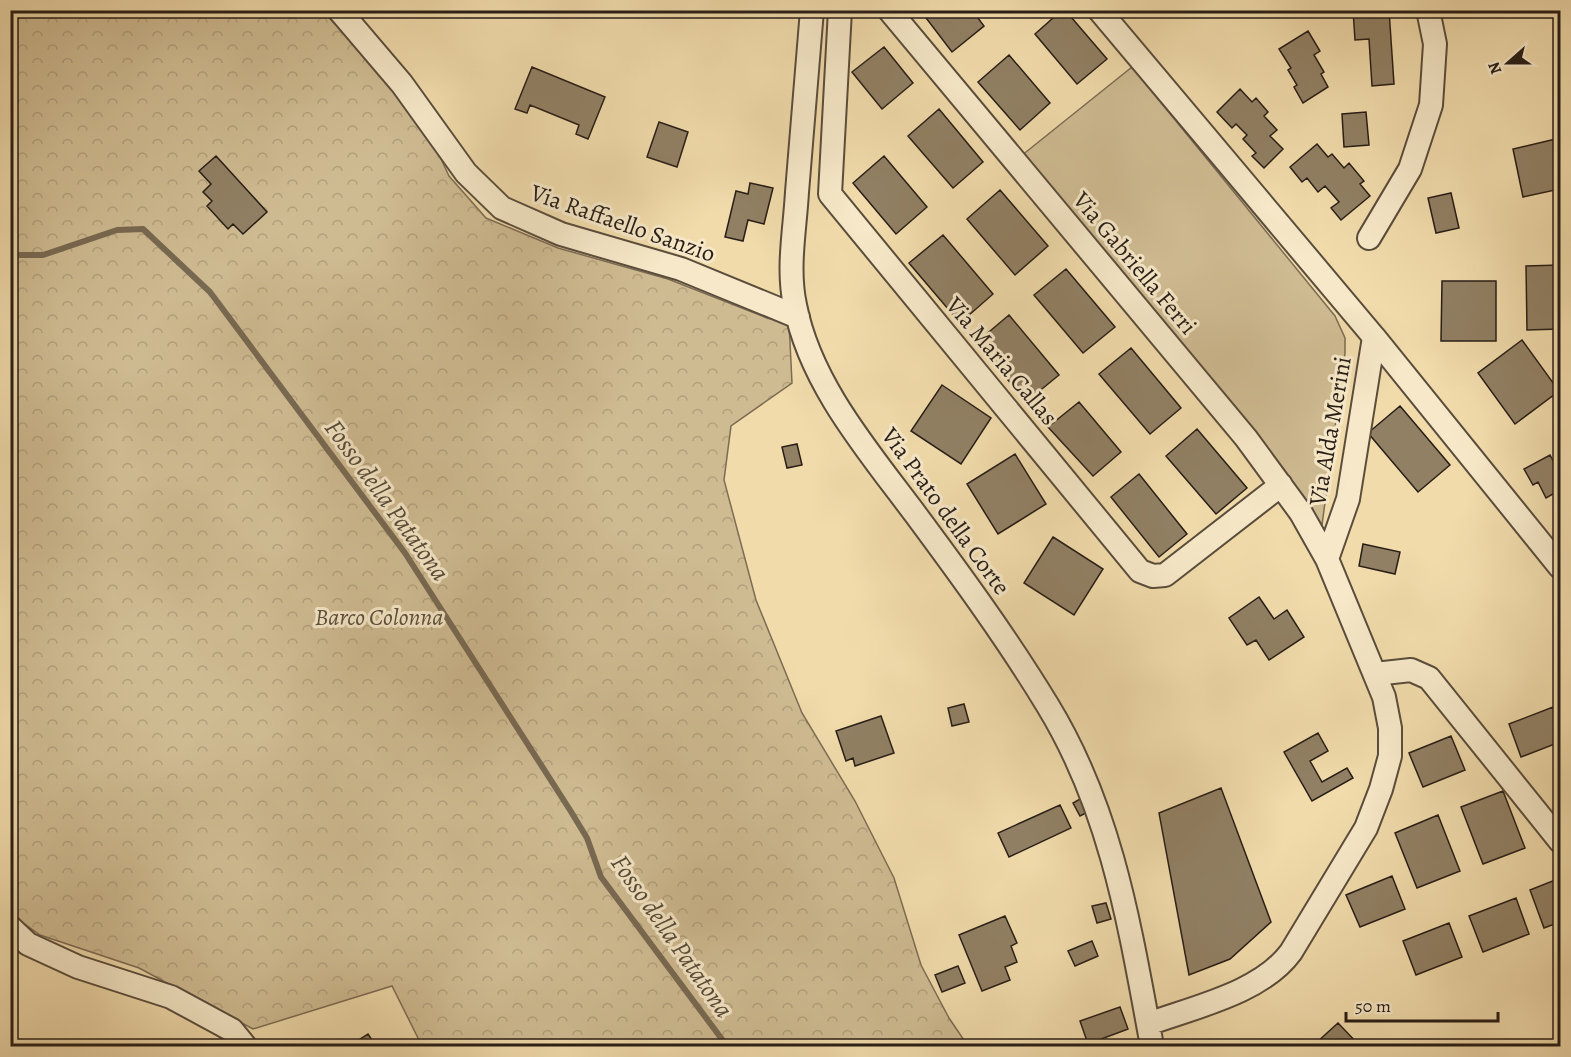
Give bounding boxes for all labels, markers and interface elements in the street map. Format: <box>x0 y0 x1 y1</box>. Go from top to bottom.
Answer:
north arrow <box>1478 33 1538 93</box>
text: N <box>1482 58 1507 77</box>
street label: Via Raffaello Sanzio <box>525 176 720 270</box>
street label: Via Gabriella Ferri <box>1065 184 1204 341</box>
street label: Via Maria Callas <box>938 289 1065 432</box>
street label: Via Alda Merini <box>1301 354 1359 509</box>
water label: Fosso della Patatona <box>316 412 458 588</box>
street label: Via Prato della Corte <box>874 420 1018 601</box>
park label: Barco Colonna <box>315 601 443 633</box>
water label: Fosso della Patatona <box>603 847 741 1025</box>
scale bar <box>1346 985 1498 1023</box>
text: 50 m <box>1355 994 1391 1018</box>

